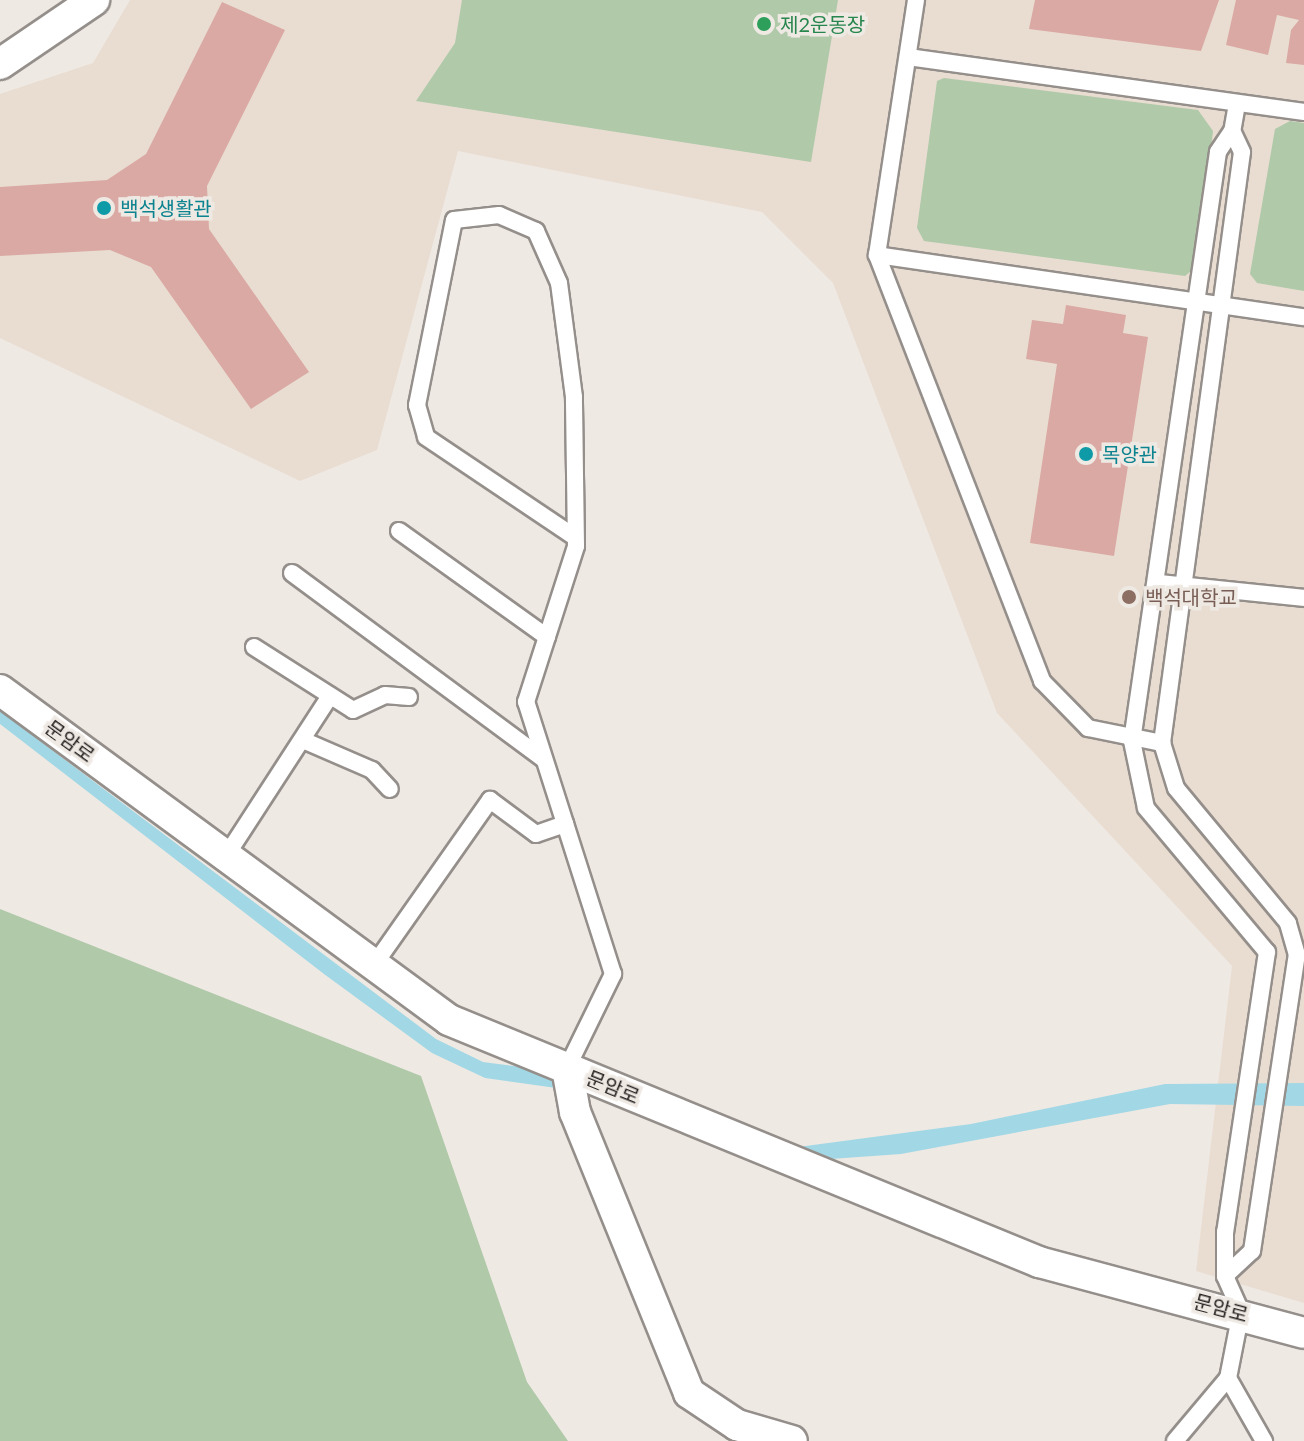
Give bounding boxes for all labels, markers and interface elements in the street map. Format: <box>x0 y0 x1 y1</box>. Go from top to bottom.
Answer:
place label: 제2운동장 <box>780 12 865 36</box>
marker: 제2운동장 <box>755 15 773 33</box>
place label: 백석생활관 <box>120 196 212 220</box>
marker: 백석생활관 <box>95 199 113 217</box>
place label: 목양관 <box>1102 442 1157 466</box>
marker: 목양관 <box>1077 445 1095 463</box>
place label: 백석대학교 <box>1145 585 1237 609</box>
marker: 백석대학교 <box>1120 588 1138 606</box>
street label: 문암로 <box>41 715 99 767</box>
street label: 문암로 <box>583 1066 643 1108</box>
street label: 문암로 <box>1191 1289 1251 1327</box>

